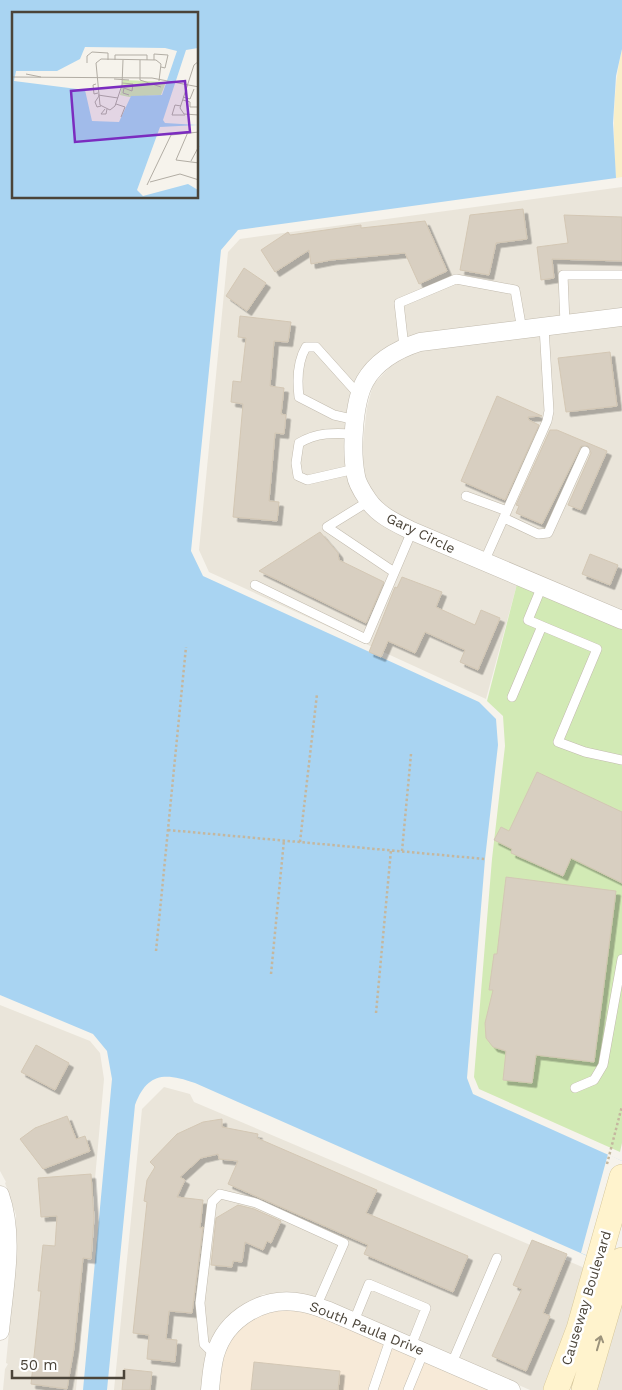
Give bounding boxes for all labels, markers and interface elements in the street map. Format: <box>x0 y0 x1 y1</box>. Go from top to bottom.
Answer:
inset map <box>12 12 199 199</box>
street label: Gary Circle <box>384 509 458 557</box>
street label: Causeway Boulevard <box>558 1229 614 1367</box>
street label: South Paula Drive <box>307 1298 427 1358</box>
one-way arrow <box>594 1336 604 1352</box>
scale bar <box>12 1348 125 1380</box>
text: 50 m <box>20 1356 57 1374</box>

